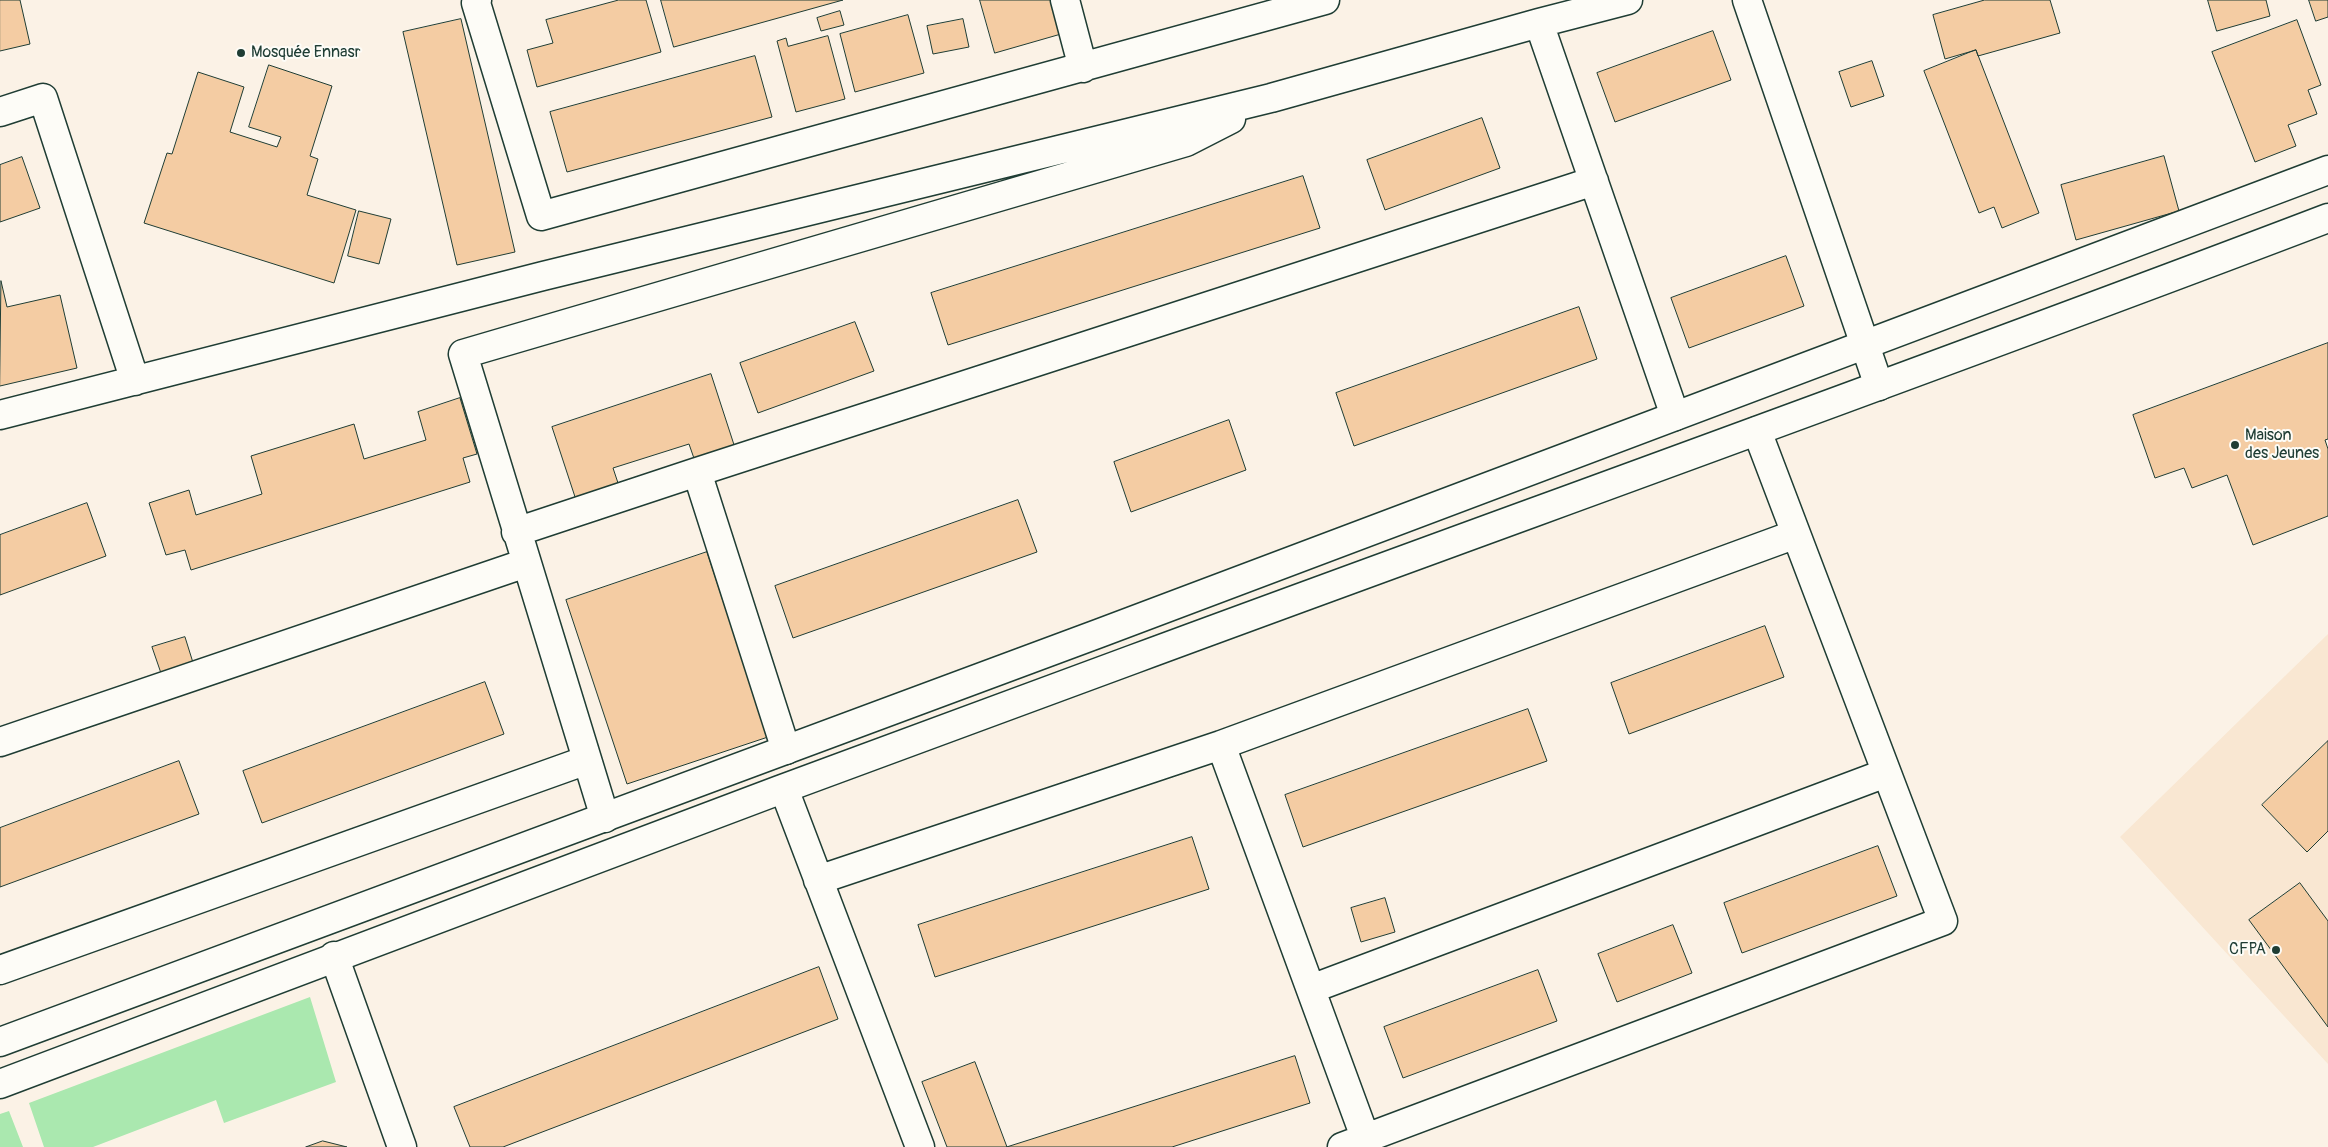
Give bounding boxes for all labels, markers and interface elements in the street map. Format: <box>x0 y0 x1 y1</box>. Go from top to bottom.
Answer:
place label: Mosquée Ennasr <box>251 43 360 63</box>
marker: Mosquée Ennasr <box>235 47 247 59</box>
place label: Maison des Jeunes <box>2245 426 2319 464</box>
marker: Maison des Jeunes <box>2229 439 2241 451</box>
place label: CFPA <box>2229 940 2266 960</box>
marker: CFPA <box>2270 944 2282 956</box>

